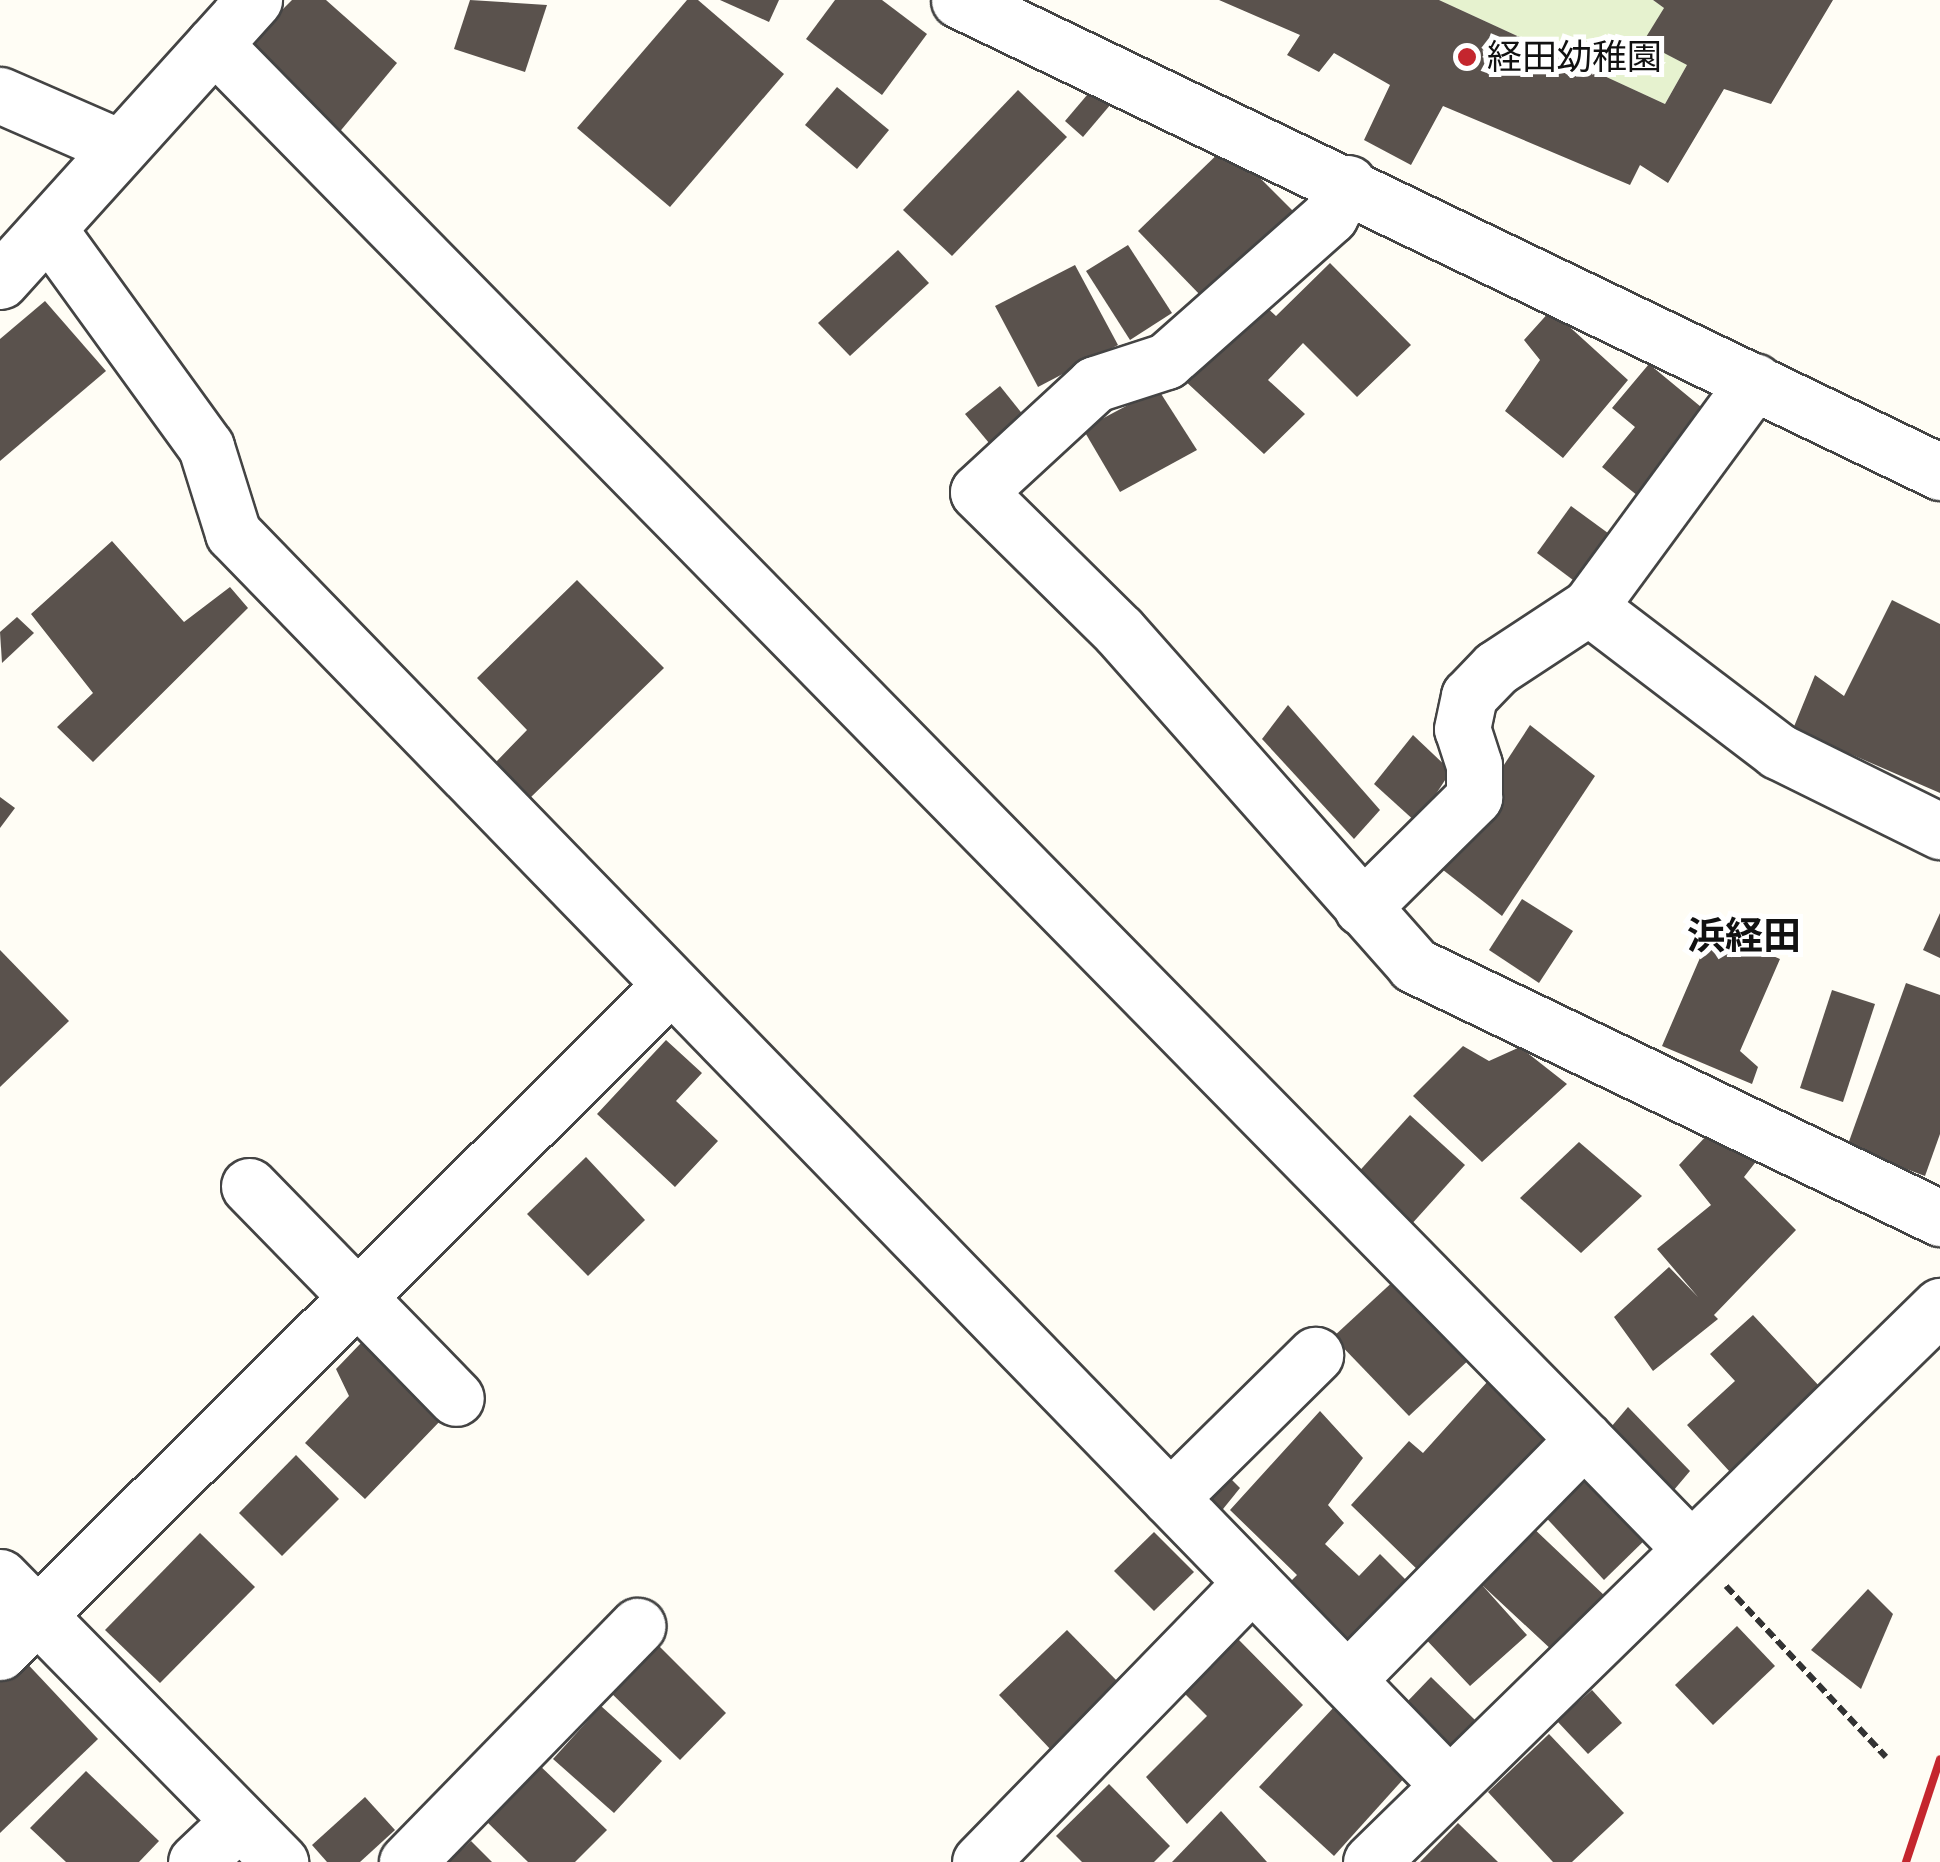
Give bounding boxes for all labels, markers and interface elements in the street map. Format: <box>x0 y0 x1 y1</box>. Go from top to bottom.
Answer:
place label: 経田幼稚園 <box>1487 36 1662 78</box>
marker: 経田幼稚園 <box>1456 46 1478 68</box>
district label: 浜経田 <box>1687 914 1801 960</box>

